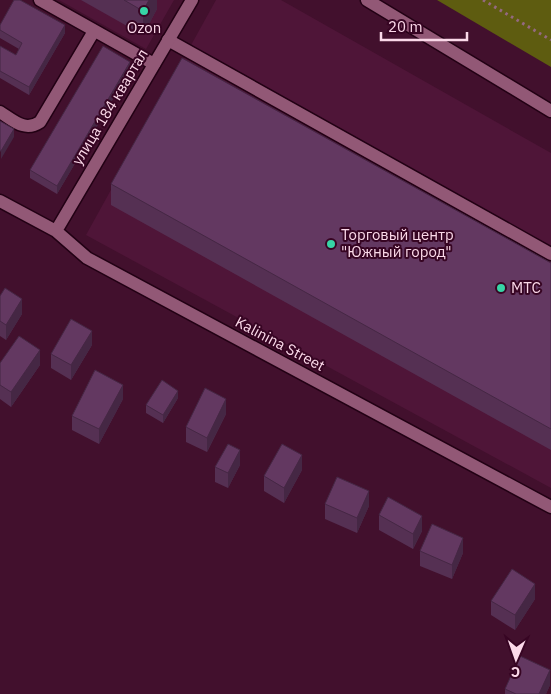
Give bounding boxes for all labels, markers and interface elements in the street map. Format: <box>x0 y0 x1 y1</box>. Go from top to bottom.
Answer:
marker: Ozon <box>138 5 150 17</box>
scale bar <box>381 10 467 42</box>
text: 20 m <box>388 17 423 36</box>
place label: Ozon <box>127 18 161 37</box>
street label: улица 184 квартал <box>67 45 152 168</box>
place label: Торговый центр "Южный город" <box>341 225 454 261</box>
marker: Торговый центр "Южный город" <box>325 238 337 250</box>
place label: МТС <box>511 278 541 297</box>
marker: МТС <box>495 282 507 294</box>
street label: Kalinina Street <box>232 312 328 375</box>
north arrow <box>491 634 541 684</box>
text: С <box>511 663 520 681</box>

